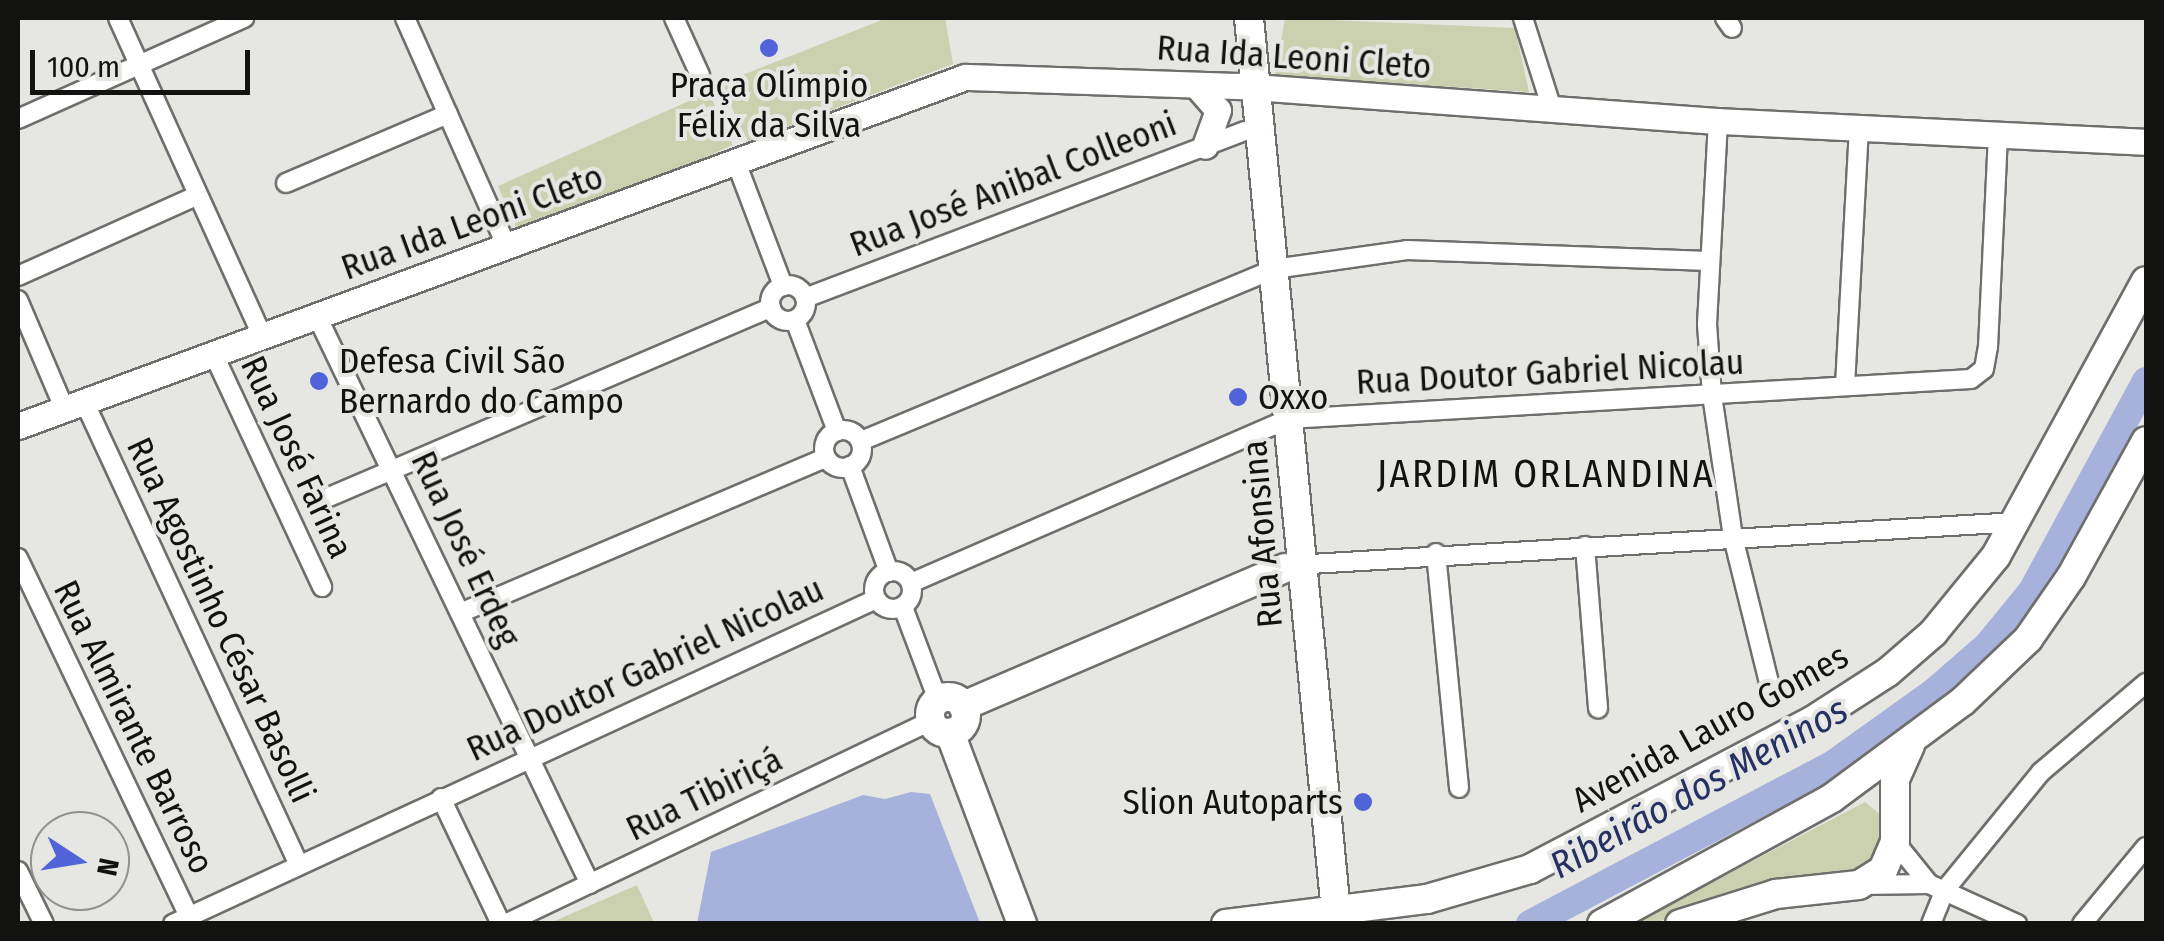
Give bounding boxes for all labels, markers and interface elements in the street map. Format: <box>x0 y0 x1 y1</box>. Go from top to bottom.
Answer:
street label: Rua Ida Leoni Cleto <box>1155 26 1433 88</box>
scale bar <box>35 30 255 92</box>
marker: Praça Olímpio Félix da Silva <box>758 37 780 59</box>
text: 100 m <box>47 49 120 85</box>
place label: Praça Olímpio Félix da Silva <box>670 64 868 146</box>
street label: Rua José Anibal Colleoni <box>844 102 1182 266</box>
street label: Rua Ida Leoni Cleto <box>336 155 608 289</box>
place label: Defesa Civil São Bernardo do Campo <box>339 340 624 422</box>
street label: Rua Doutor Gabriel Nicolau <box>1355 341 1745 403</box>
street label: Rua José Farina <box>232 349 362 565</box>
marker: Defesa Civil São Bernardo do Campo <box>308 370 330 392</box>
place label: Oxxo <box>1258 376 1328 418</box>
marker: Oxxo <box>1227 386 1249 408</box>
street label: Rua Agostinho César Basolli <box>118 431 324 809</box>
street label: Rua Afonsina <box>1233 439 1291 629</box>
street label: Rua José Erdeg <box>402 445 530 653</box>
district label: JARDIM ORLANDINA <box>1377 452 1715 498</box>
street label: Rua Doutor Gabriel Nicolau <box>460 568 830 770</box>
street label: Rua Almirante Barroso <box>45 574 223 880</box>
street label: Avenida Lauro Gomes <box>1565 635 1855 821</box>
water label: Ribeirão dos Meninos <box>1542 687 1856 889</box>
street label: Rua Tibiriçá <box>619 738 789 850</box>
place label: Slion Autoparts <box>1122 781 1343 823</box>
marker: Slion Autoparts <box>1352 791 1374 813</box>
north arrow <box>30 811 130 911</box>
text: N <box>90 855 126 879</box>

